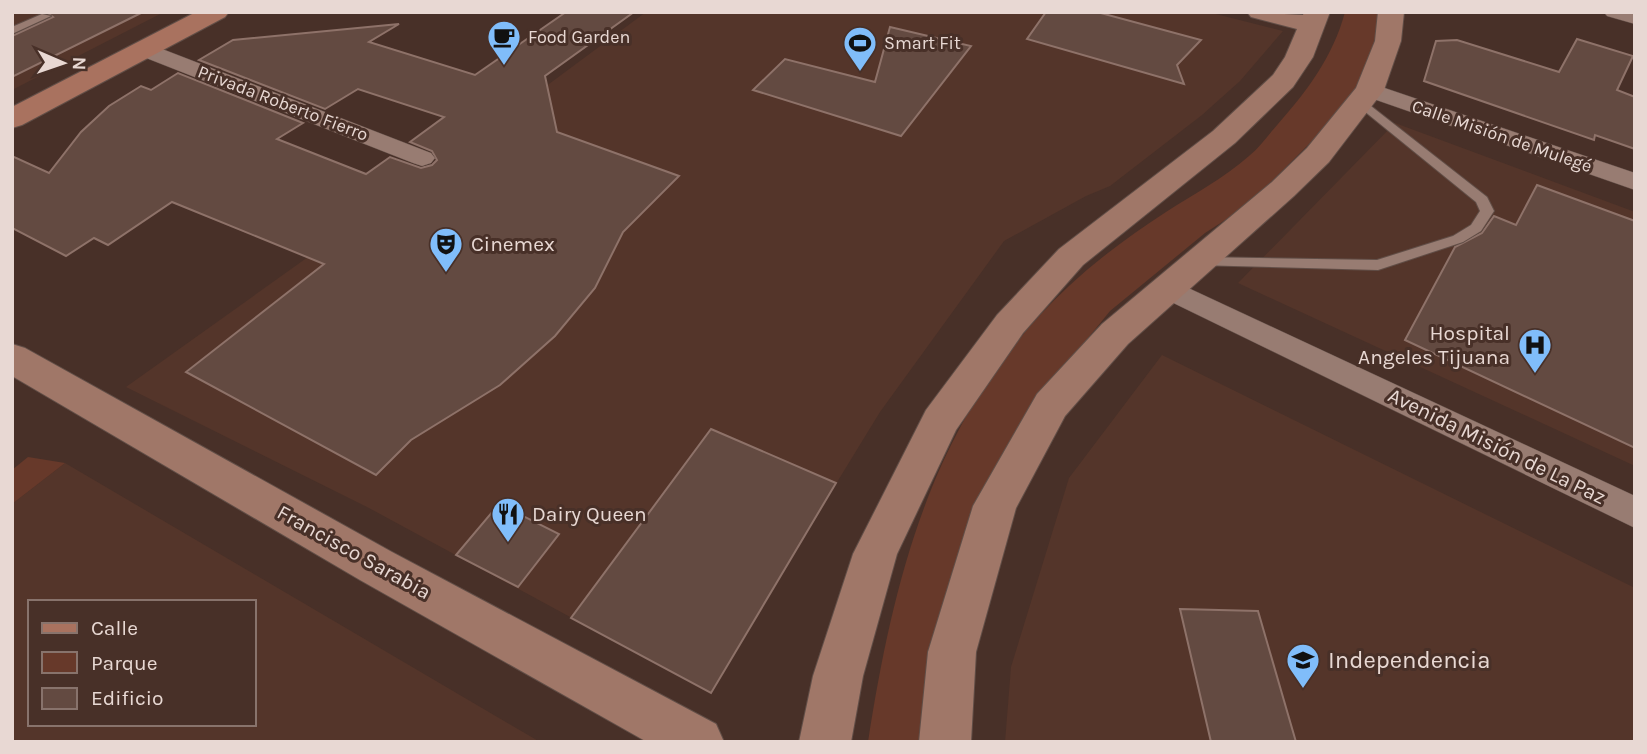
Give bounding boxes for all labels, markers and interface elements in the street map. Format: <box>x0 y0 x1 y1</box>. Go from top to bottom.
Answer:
cafe icon: Food Garden <box>485 18 523 67</box>
sports icon: Smart Fit <box>841 24 879 73</box>
place label: Food Garden <box>528 26 630 48</box>
north arrow <box>28 28 98 98</box>
place label: Smart Fit <box>884 32 961 54</box>
text: N <box>68 56 90 71</box>
street label: Privada Roberto Fierro <box>195 60 371 146</box>
street label: Calle Misión de Mulegé <box>1409 95 1595 177</box>
theatre icon: Cinemex <box>427 225 465 274</box>
place label: Cinemex <box>471 232 555 256</box>
place label: Hospital Angeles Tijuana <box>1358 321 1510 369</box>
hospital icon: Hospital Angeles Tijuana <box>1516 326 1554 375</box>
street label: Avenida Misión de La Paz <box>1384 383 1610 509</box>
restaurant icon: Dairy Queen <box>489 495 527 544</box>
street label: Francisco Sarabia <box>273 500 435 604</box>
place label: Dairy Queen <box>532 502 647 526</box>
legend <box>28 600 256 726</box>
text: Calle <box>91 616 138 640</box>
school or university icon: Independencia <box>1284 641 1322 690</box>
place label: Independencia <box>1328 646 1490 674</box>
text: Parque <box>91 651 158 675</box>
text: Edificio <box>91 686 164 710</box>

